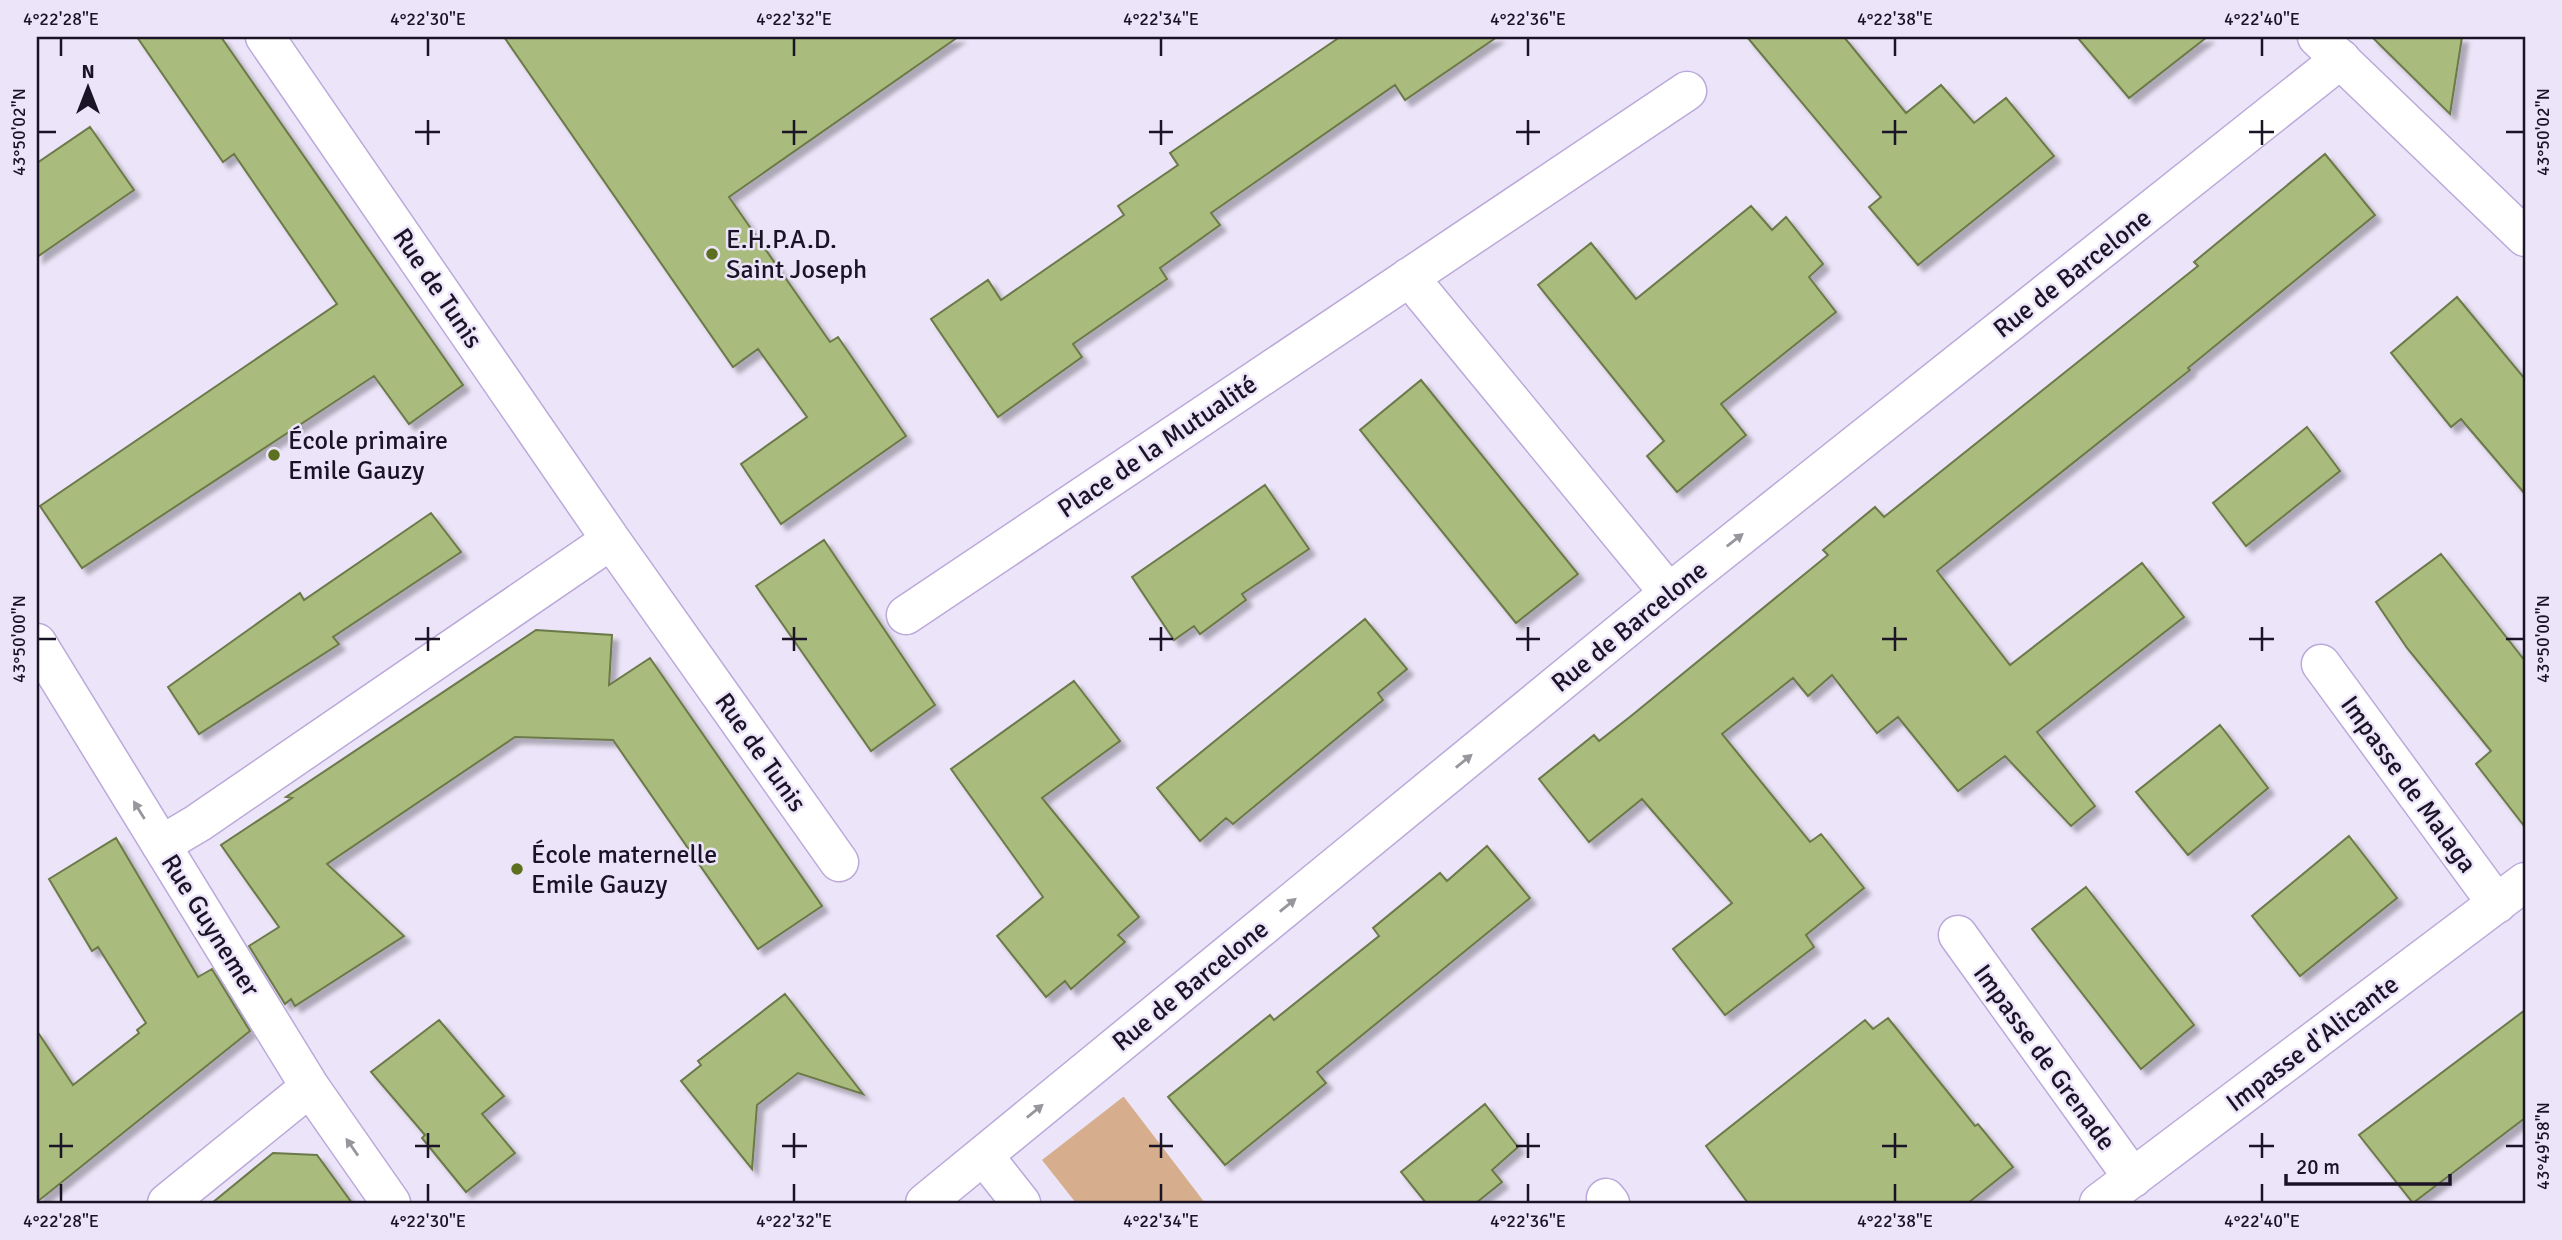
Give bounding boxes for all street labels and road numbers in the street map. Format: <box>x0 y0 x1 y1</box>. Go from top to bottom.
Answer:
street label: Rue de Barcelone <box>1987 202 2158 345</box>
street label: Rue de Tunis <box>385 222 489 355</box>
street label: Place de la Mutualité <box>1052 368 1263 525</box>
street label: Rue de Barcelone <box>1545 554 1714 700</box>
street label: Rue de Tunis <box>708 687 813 818</box>
street label: Impasse de Malaga <box>2333 690 2483 879</box>
street label: Rue Guynemer <box>154 849 267 1003</box>
street label: Rue de Barcelone <box>1106 913 1275 1059</box>
street label: Impasse de Grenade <box>1966 958 2122 1157</box>
street label: Impasse d'Alicante <box>2220 969 2405 1119</box>

